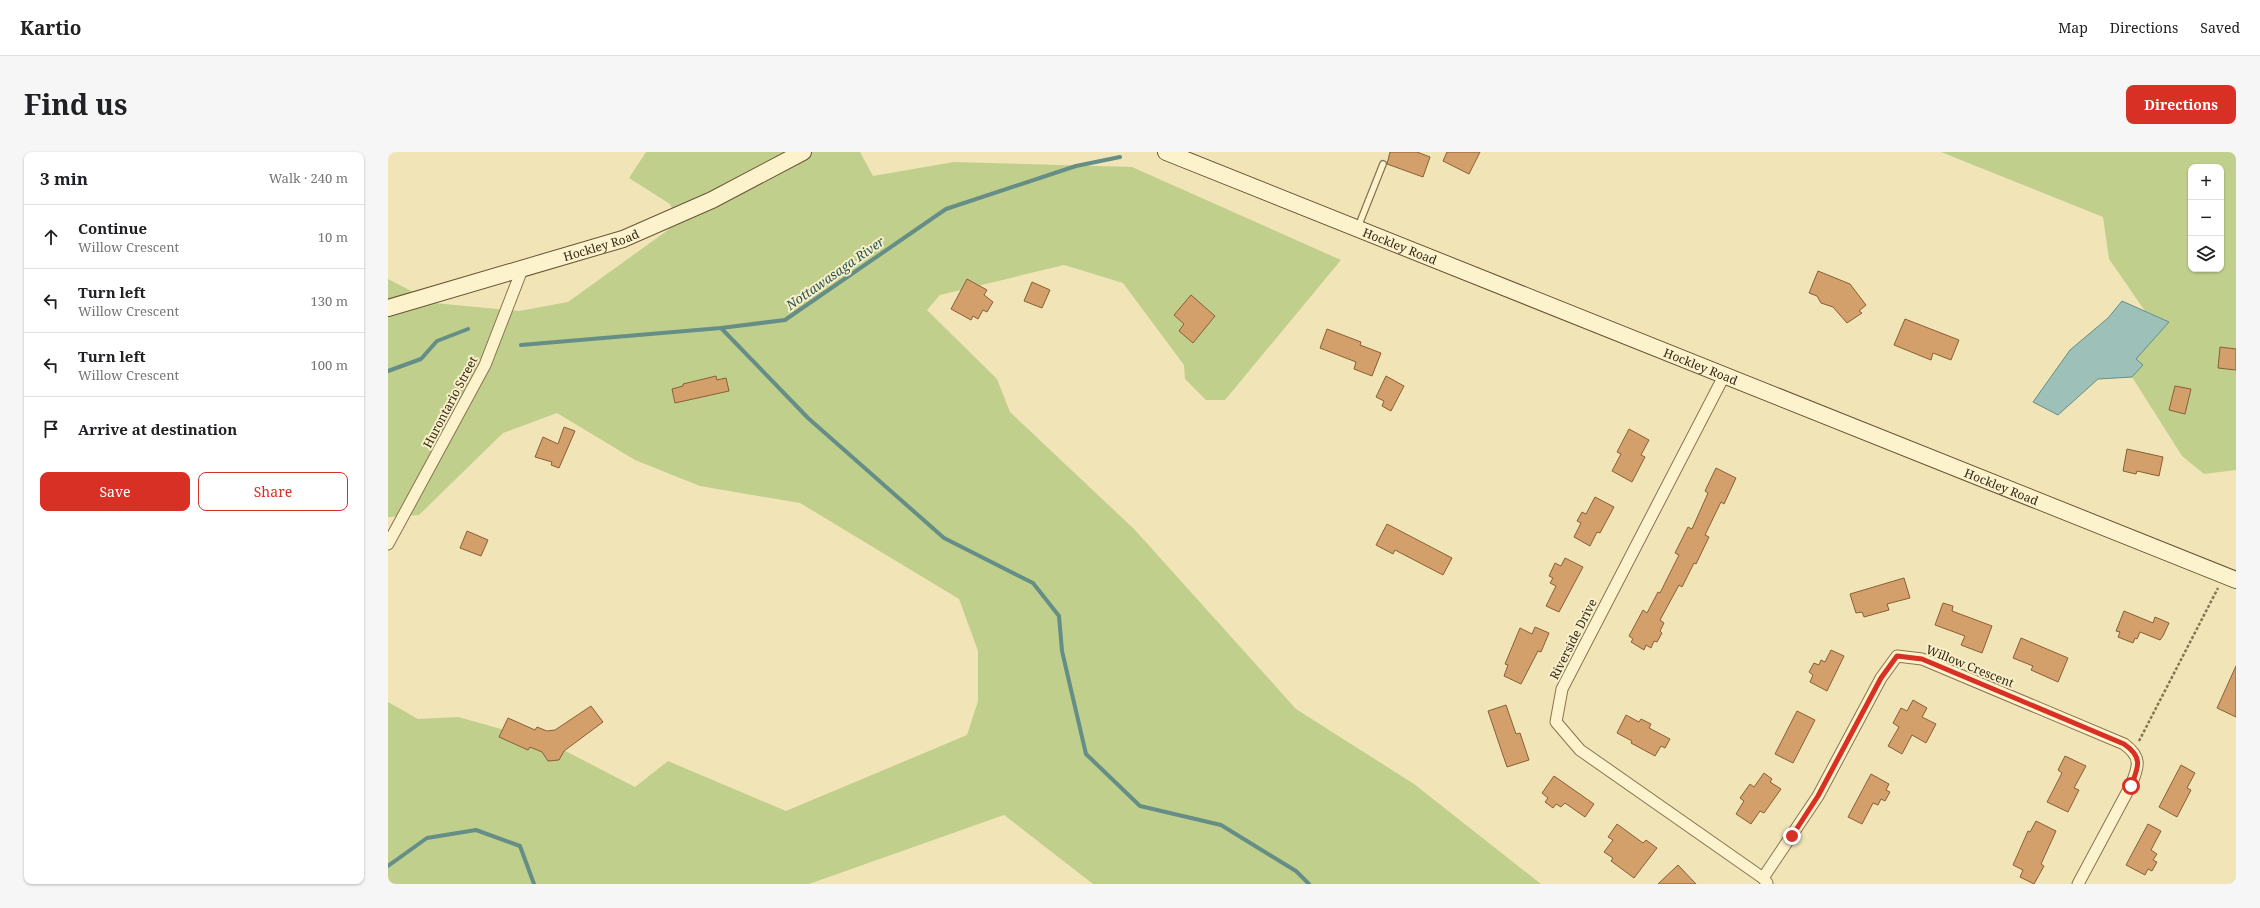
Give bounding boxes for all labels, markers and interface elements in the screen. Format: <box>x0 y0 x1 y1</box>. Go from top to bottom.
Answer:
text: Kartio <box>20 15 81 41</box>
text: Map <box>2058 18 2088 37</box>
text: Directions <box>2110 18 2178 37</box>
text: Saved <box>2200 18 2240 37</box>
text: Find us <box>24 85 128 123</box>
button: Directions <box>2126 85 2236 124</box>
map controls <box>2188 164 2224 272</box>
button: + <box>2188 164 2224 200</box>
text: 3 min <box>40 167 88 190</box>
text: Walk · 240 m <box>269 169 348 187</box>
button: − <box>2188 200 2224 236</box>
text: Continue <box>78 218 147 238</box>
street label: Hockley Road <box>1360 223 1440 268</box>
street label: Hockley Road <box>561 224 642 265</box>
icon: ahead <box>40 226 62 248</box>
text: 10 m <box>318 228 348 246</box>
water label: Nottawasaga River <box>781 232 889 314</box>
button: layers <box>2188 236 2224 272</box>
text: Willow Crescent <box>78 238 179 256</box>
text: Turn left <box>78 282 146 302</box>
icon: left <box>40 290 62 312</box>
text: 130 m <box>311 292 348 310</box>
text: Willow Crescent <box>78 302 179 320</box>
street label: Hockley Road <box>1661 343 1741 389</box>
text: Turn left <box>78 346 146 366</box>
street label: Hurontario Street <box>419 353 481 451</box>
icon: left <box>40 354 62 376</box>
text: 100 m <box>311 356 348 374</box>
text: Willow Crescent <box>78 366 179 384</box>
icon: arrive <box>40 418 62 440</box>
text: Arrive at destination <box>78 419 237 439</box>
street label: Hockley Road <box>1962 464 2042 509</box>
button: Save <box>40 472 190 511</box>
button: Share <box>198 472 348 511</box>
street label: Riverside Drive <box>1545 596 1601 682</box>
street label: Willow Crescent <box>1924 641 2016 691</box>
route start <box>2122 777 2140 795</box>
route end <box>1783 827 1801 845</box>

